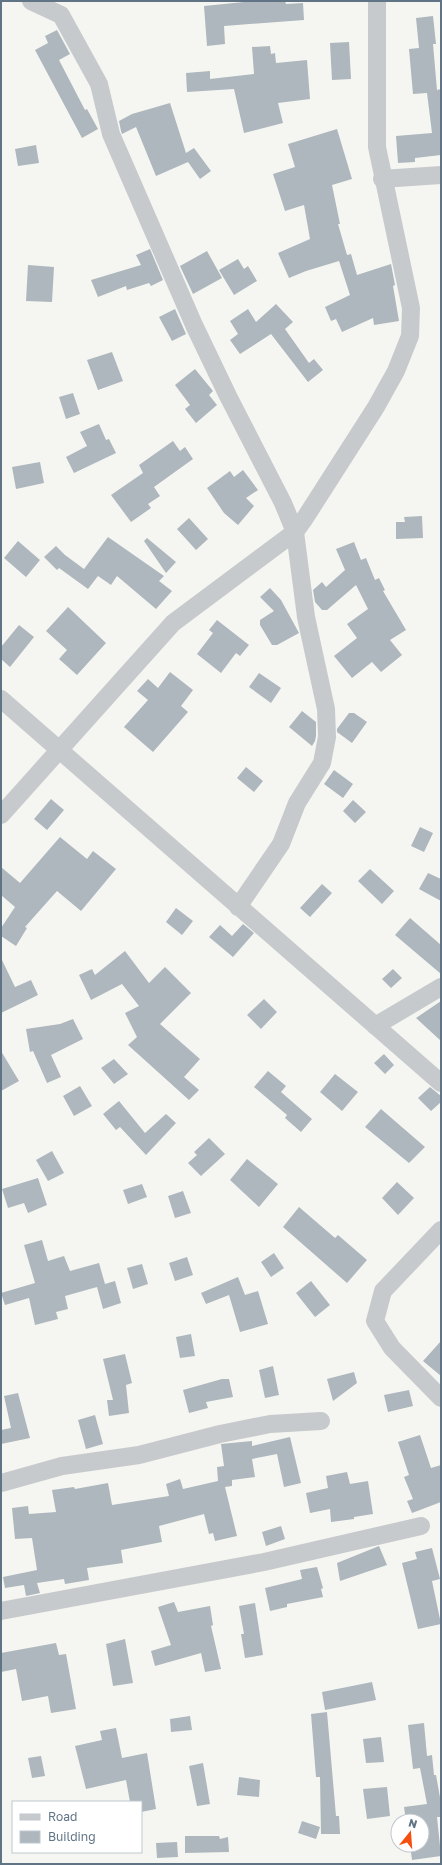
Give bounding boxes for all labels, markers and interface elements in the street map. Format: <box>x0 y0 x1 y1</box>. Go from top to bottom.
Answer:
legend <box>12 1801 142 1853</box>
text: Road <box>48 1809 77 1824</box>
north arrow <box>390 1813 430 1853</box>
text: N <box>407 1816 419 1830</box>
text: Building <box>48 1829 96 1844</box>

